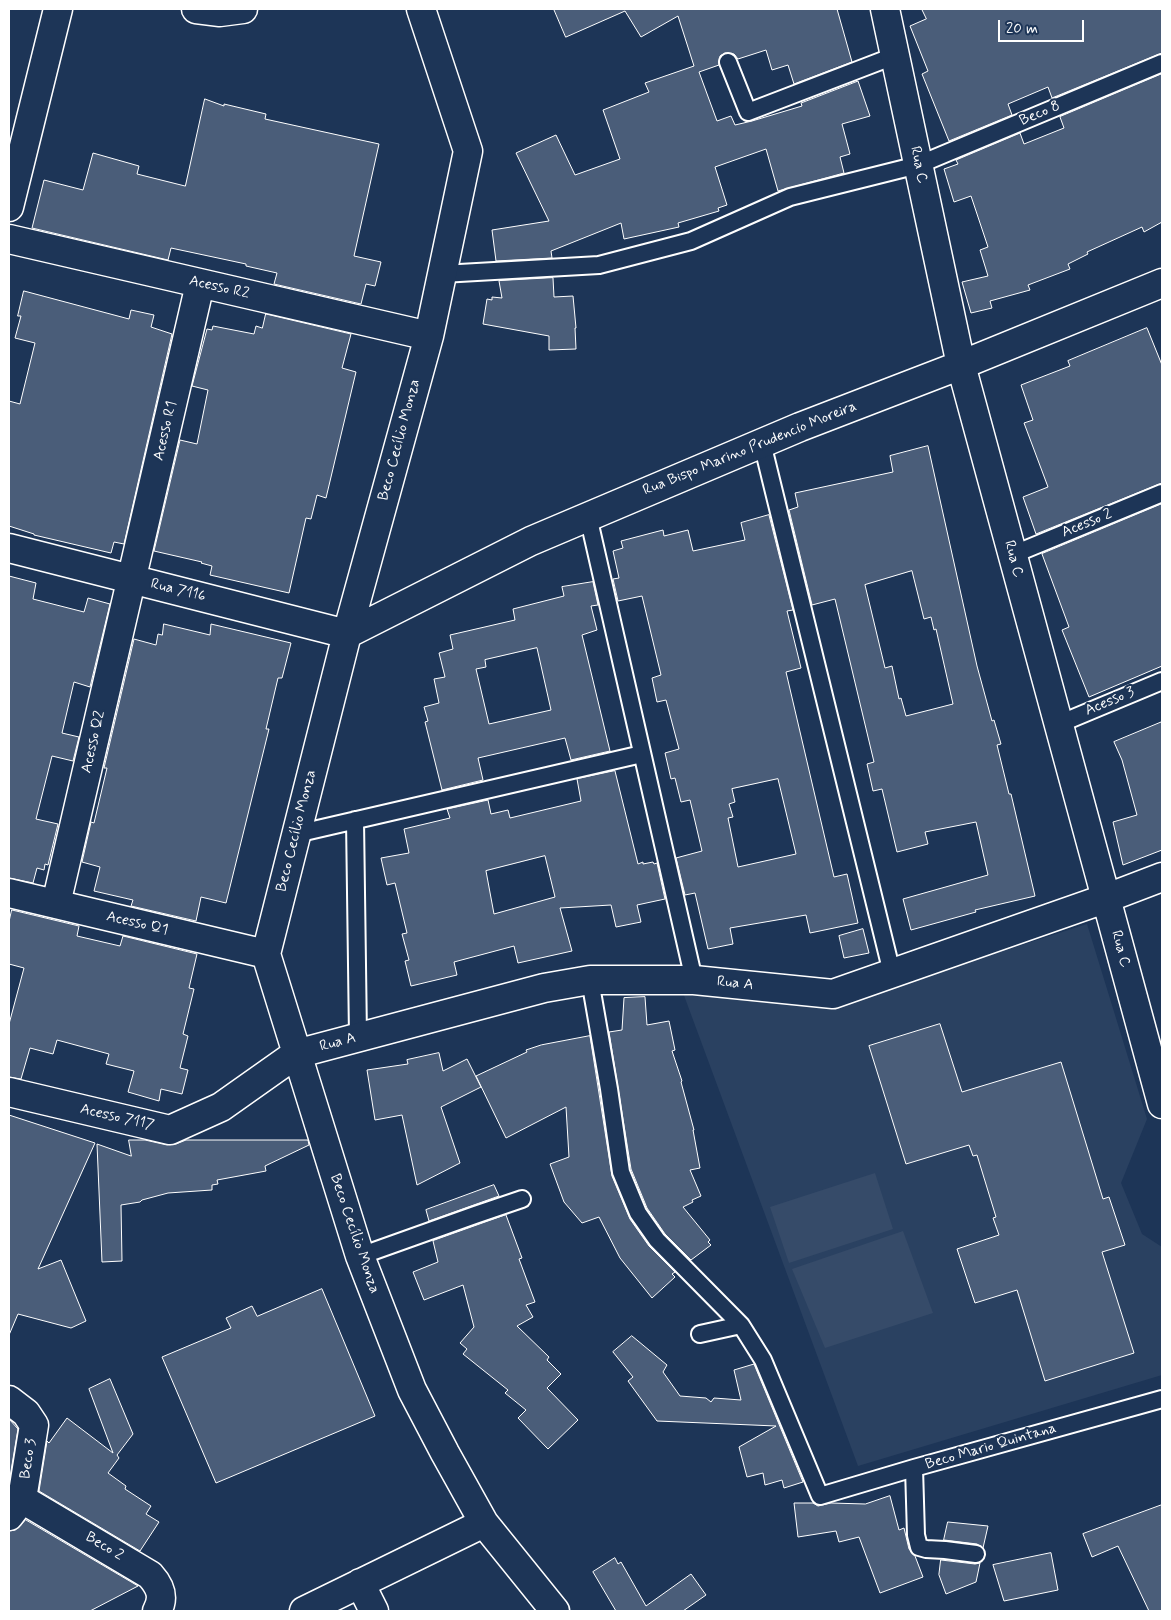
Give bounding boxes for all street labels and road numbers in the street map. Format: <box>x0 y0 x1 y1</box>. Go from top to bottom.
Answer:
street label: Beco 8 <box>1017 97 1063 131</box>
street label: Rua C <box>905 145 931 185</box>
street label: Acesso R2 <box>187 272 251 304</box>
street label: Beco Cecílio Monza <box>375 377 425 503</box>
street label: Rua Bispo Marino Prudencio Moreira <box>640 398 860 500</box>
street label: Acesso R1 <box>150 399 182 463</box>
street label: Acesso 2 <box>1059 506 1115 542</box>
street label: Rua C <box>999 539 1027 579</box>
street label: Rua 7116 <box>149 575 207 607</box>
street label: Acesso 3 <box>1083 684 1137 720</box>
street label: Acesso Q2 <box>78 709 110 775</box>
street label: Beco Cecílio Monza <box>273 768 321 894</box>
street label: Acesso Q1 <box>104 908 170 940</box>
street label: Rua C <box>1106 929 1134 969</box>
street label: Rua A <box>716 973 754 995</box>
street label: Rua A <box>318 1030 358 1056</box>
street label: Acesso 7117 <box>78 1101 156 1135</box>
street label: Beco Cecílio Monza <box>325 1172 383 1296</box>
street label: Beco Mario Quintana <box>923 1420 1059 1474</box>
street label: Beco 3 <box>17 1437 41 1481</box>
street label: Beco 2 <box>82 1529 126 1565</box>

